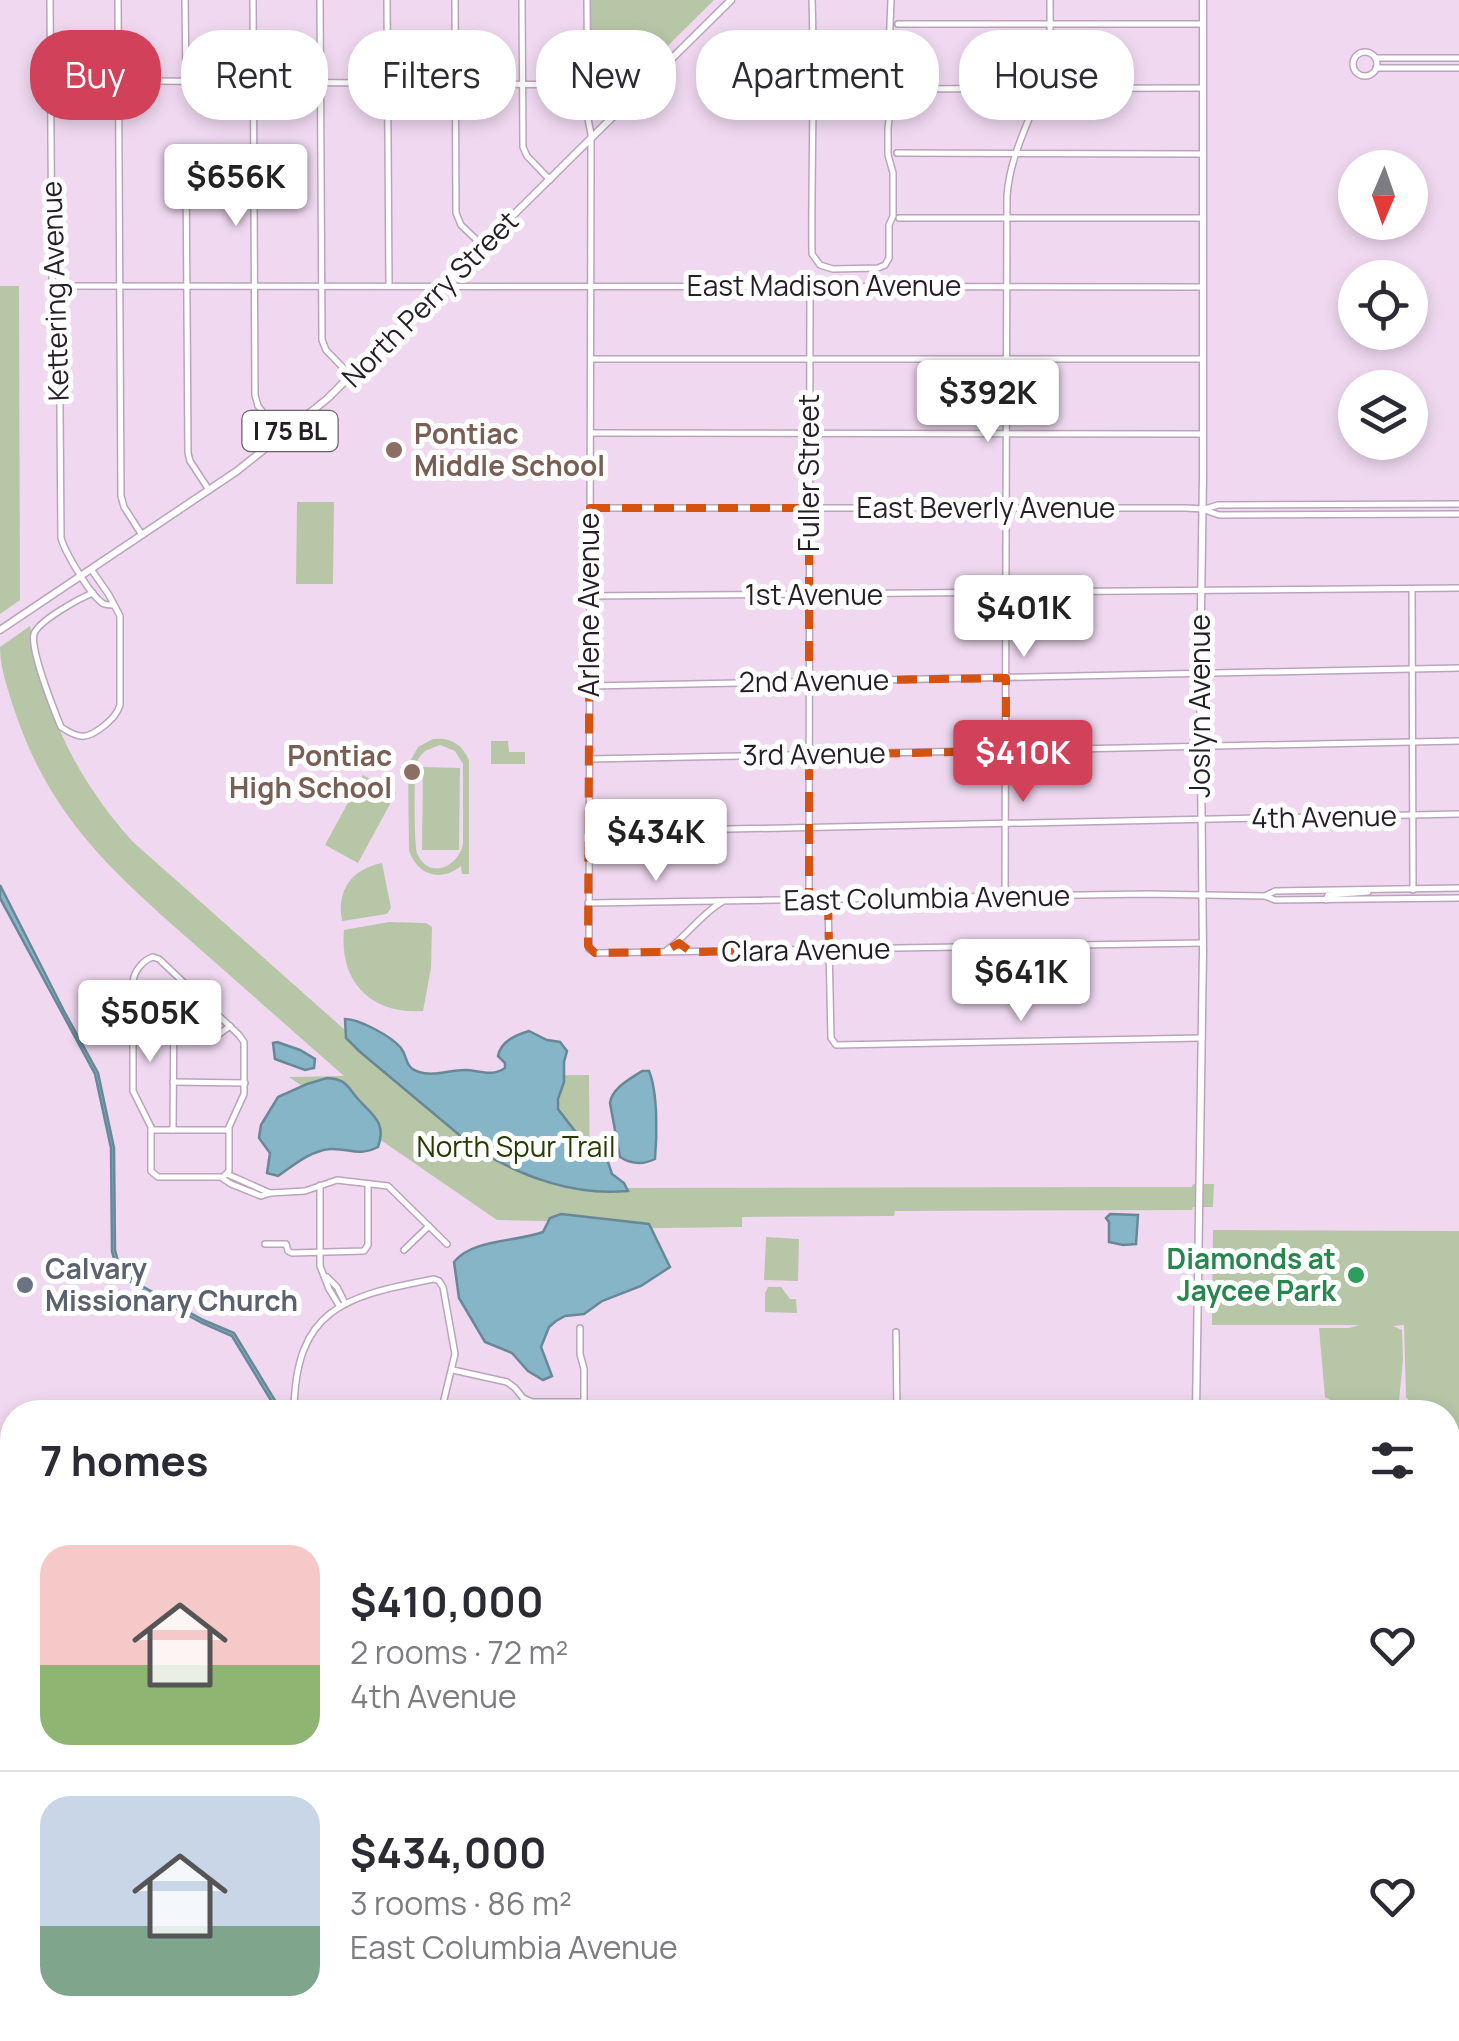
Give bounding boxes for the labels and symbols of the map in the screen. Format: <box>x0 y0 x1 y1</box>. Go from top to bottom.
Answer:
pin: $656K <box>166 144 306 229</box>
north arrow <box>1338 150 1428 240</box>
street label: Kettering Avenue <box>31 180 77 402</box>
street label: North Perry Street <box>333 202 526 395</box>
street label: East Madison Avenue <box>687 266 961 304</box>
pin: $392K <box>918 360 1058 445</box>
street label: Fuller Street <box>789 394 827 552</box>
road number: I 75 BL <box>242 411 338 451</box>
place label: Pontiac Middle School <box>414 414 605 484</box>
marker: Pontiac Middle School <box>383 439 405 461</box>
street label: East Beverly Avenue <box>857 488 1115 526</box>
street label: Arlene Avenue <box>569 513 607 697</box>
street label: 1st Avenue <box>745 575 883 613</box>
pin: $401K <box>954 575 1094 660</box>
street label: Joslyn Avenue <box>1180 614 1218 798</box>
street label: 2nd Avenue <box>738 660 890 700</box>
pin: $410K <box>953 720 1093 805</box>
street label: 3rd Avenue <box>742 733 886 773</box>
place label: Pontiac High School <box>229 736 392 806</box>
marker: Pontiac High School <box>401 761 423 783</box>
street label: 4th Avenue <box>1251 796 1397 836</box>
pin: $434K <box>586 799 726 884</box>
street label: East Columbia Avenue <box>783 876 1071 918</box>
street label: Clara Avenue <box>721 929 891 969</box>
pin: $641K <box>951 939 1091 1024</box>
pin: $505K <box>80 980 220 1065</box>
park label: North Spur Trail <box>417 1127 615 1165</box>
place label: Diamonds at Jaycee Park <box>1167 1239 1337 1309</box>
place label: Calvary Missionary Church <box>45 1249 298 1319</box>
marker: Diamonds at Jaycee Park <box>1345 1264 1367 1286</box>
marker: Calvary Missionary Church <box>14 1274 36 1296</box>

